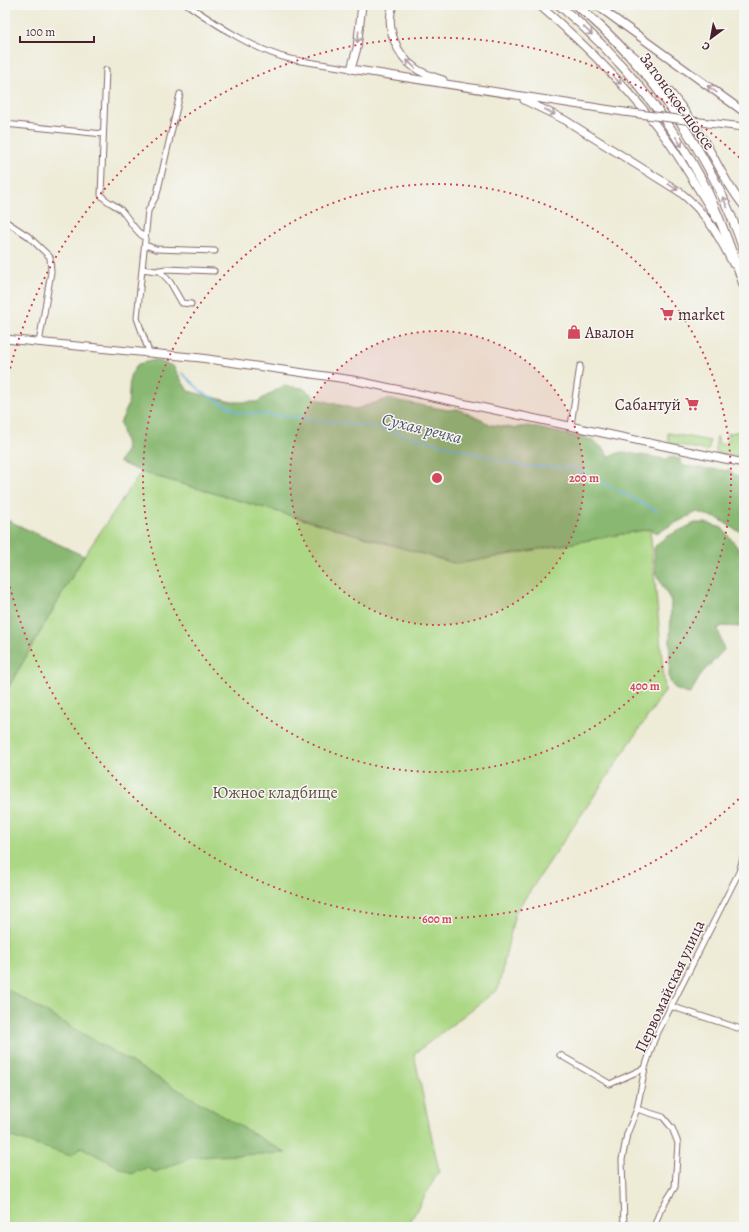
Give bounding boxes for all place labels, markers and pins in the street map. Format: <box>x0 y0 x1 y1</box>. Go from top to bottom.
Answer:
place label: market <box>678 304 725 326</box>
supermarket icon: market <box>659 306 675 322</box>
place label: Авалон <box>584 322 634 344</box>
shop icon: Авалон <box>566 324 582 340</box>
place label: Сабантуй <box>615 394 681 416</box>
supermarket icon: Сабантуй <box>684 396 700 412</box>
centre of rings <box>430 471 444 485</box>

